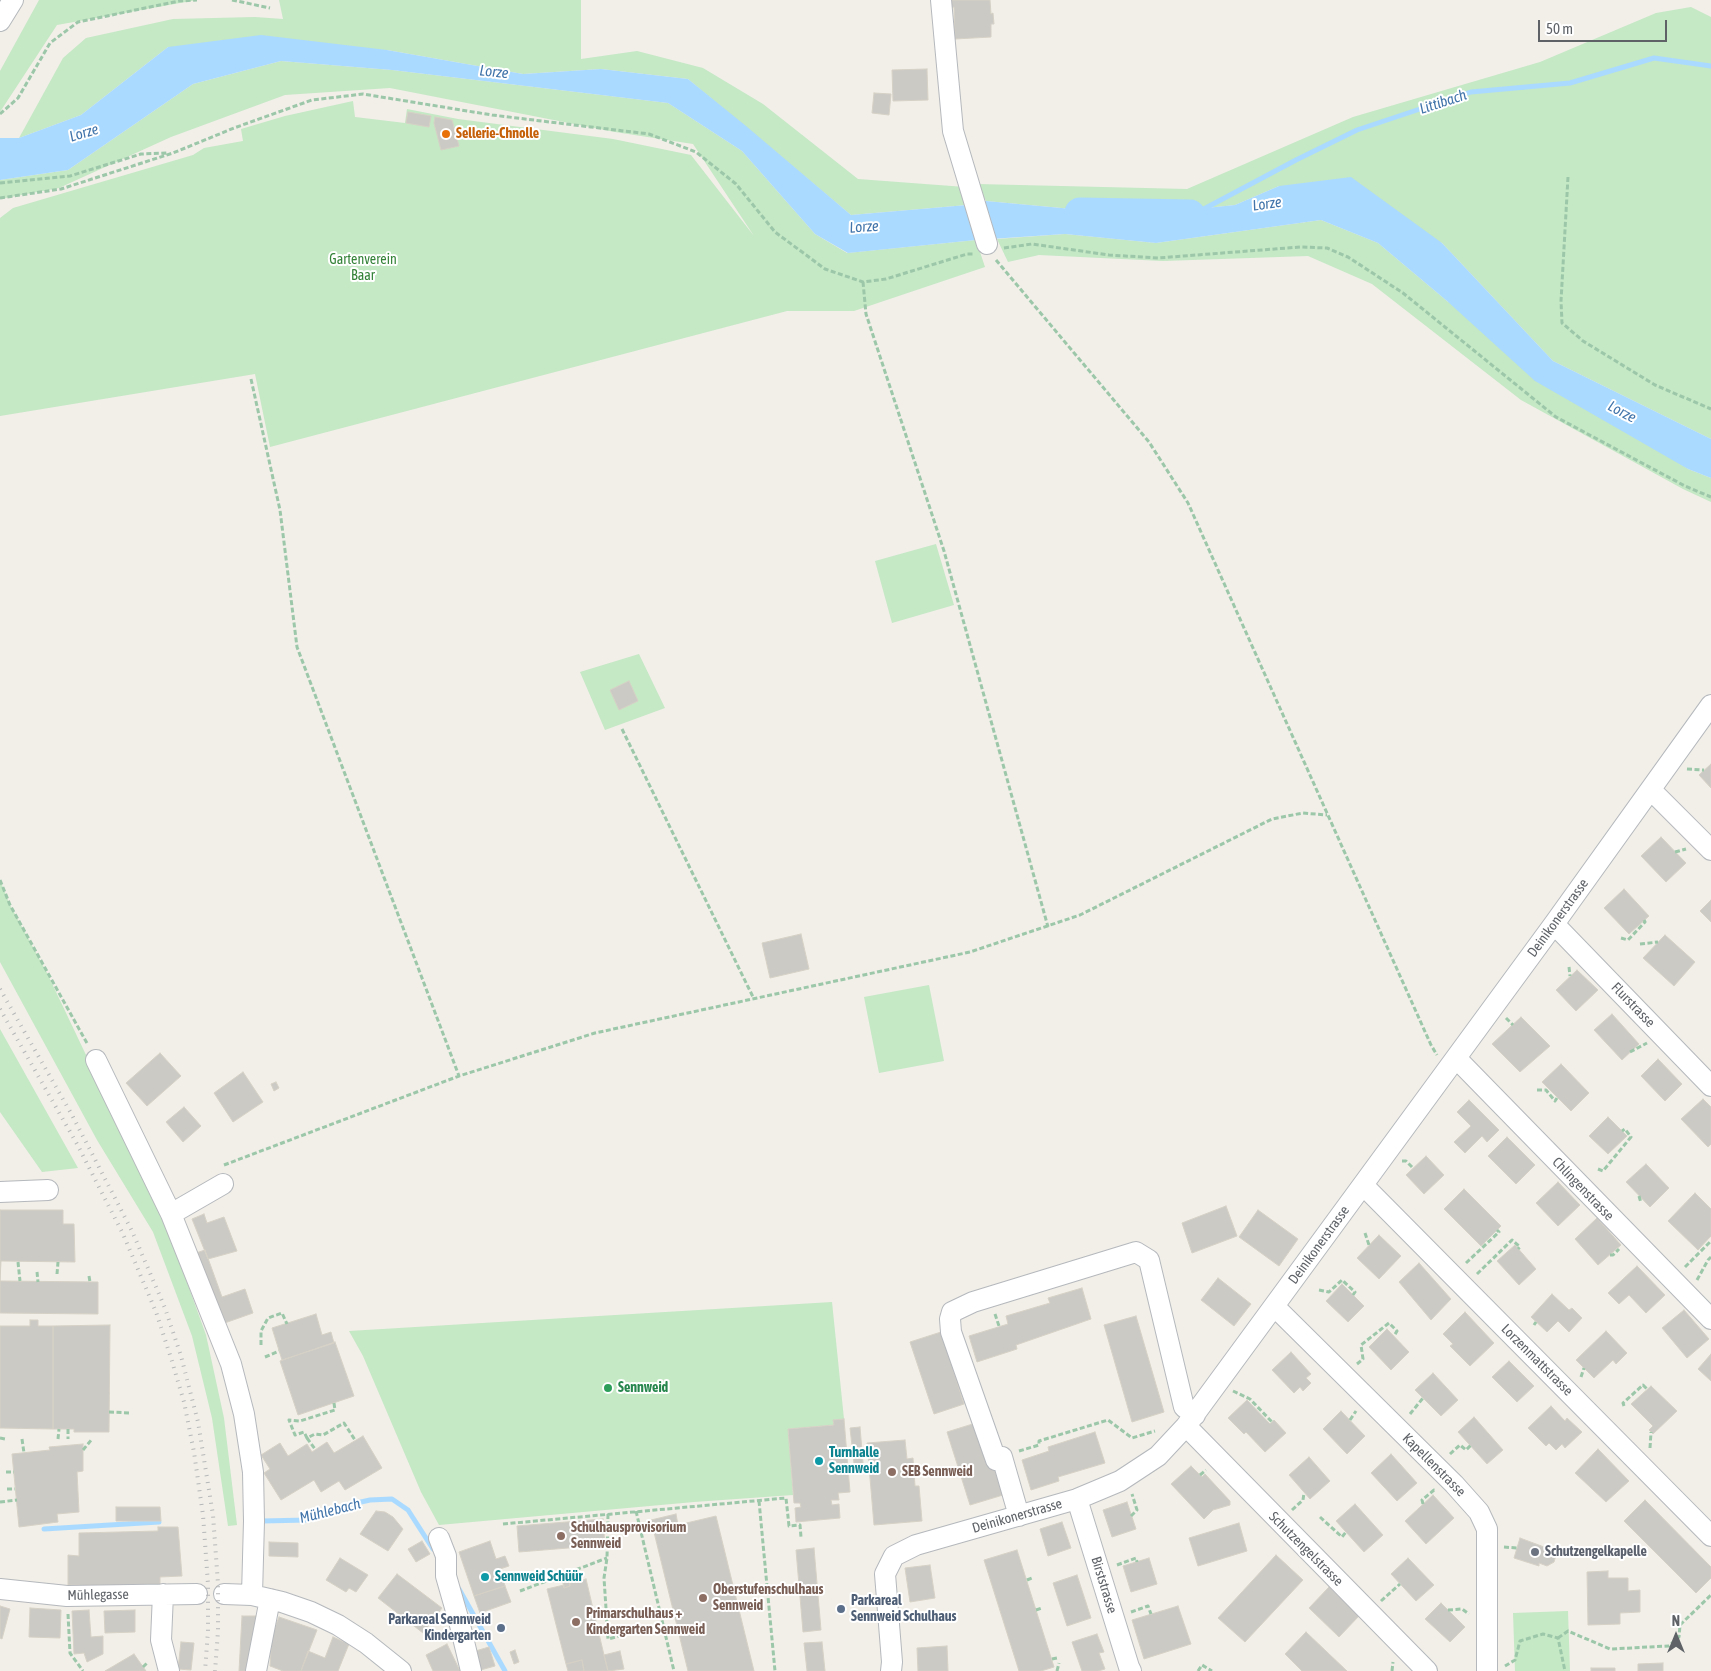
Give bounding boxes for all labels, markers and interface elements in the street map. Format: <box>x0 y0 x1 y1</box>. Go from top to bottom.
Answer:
scale bar <box>1541 10 1670 42</box>
text: 50 m <box>1546 20 1573 37</box>
water label: Lorze <box>478 62 510 82</box>
water label: Littibach <box>1417 86 1469 118</box>
water label: Lorze <box>67 120 101 146</box>
place label: Sellerie-Chnolle <box>456 126 539 142</box>
marker: Sellerie-Chnolle <box>440 128 452 140</box>
water label: Lorze <box>1251 193 1283 215</box>
water label: Lorze <box>849 217 879 237</box>
park label: Gartenverein Baar <box>329 252 397 284</box>
water label: Lorze <box>1605 397 1639 427</box>
street label: Deinikonerstrasse <box>1524 876 1592 960</box>
street label: Flurstrasse <box>1608 979 1658 1031</box>
street label: Chlingenstrasse <box>1549 1154 1617 1224</box>
street label: Deinikonerstrasse <box>1285 1203 1353 1287</box>
street label: Lorzenmattstrasse <box>1498 1321 1576 1399</box>
place label: Sennweid <box>618 1380 668 1396</box>
marker: Sennweid <box>602 1382 614 1394</box>
street label: Kapellenstrasse <box>1399 1430 1469 1500</box>
place label: Turnhalle Sennweid <box>829 1445 879 1478</box>
marker: Turnhalle Sennweid <box>813 1455 825 1467</box>
place label: SEB Sennweid <box>902 1464 973 1480</box>
marker: SEB Sennweid <box>886 1466 898 1478</box>
water label: Mühlebach <box>298 1495 362 1527</box>
street label: Deinikonerstrasse <box>970 1495 1064 1537</box>
street label: Schutzengelstrasse <box>1265 1508 1347 1590</box>
place label: Schulhausprovisorium Sennweid <box>571 1520 686 1552</box>
marker: Schulhausprovisorium Sennweid <box>555 1530 567 1542</box>
place label: Schutzengelkapelle <box>1545 1544 1647 1560</box>
marker: Schutzengelkapelle <box>1529 1546 1541 1558</box>
street label: Birststrasse <box>1087 1555 1121 1615</box>
place label: Sennweid Schüür <box>495 1569 583 1585</box>
marker: Sennweid Schüür <box>479 1571 491 1583</box>
place label: Oberstufenschulhaus Sennweid <box>713 1582 823 1614</box>
street label: Mühlegasse <box>67 1586 129 1604</box>
marker: Oberstufenschulhaus Sennweid <box>697 1592 709 1604</box>
place label: Parkareal Sennweid Schulhaus <box>851 1593 956 1625</box>
marker: Parkareal Sennweid Schulhaus <box>835 1603 847 1615</box>
place label: Primarschulhaus + Kindergarten Sennweid <box>586 1606 705 1638</box>
north arrow <box>1651 1611 1701 1661</box>
place label: Parkareal Sennweid Kindergarten <box>388 1612 491 1644</box>
text: N <box>1672 1613 1680 1629</box>
marker: Primarschulhaus + Kindergarten Sennweid <box>570 1616 582 1628</box>
marker: Parkareal Sennweid Kindergarten <box>495 1622 507 1634</box>

